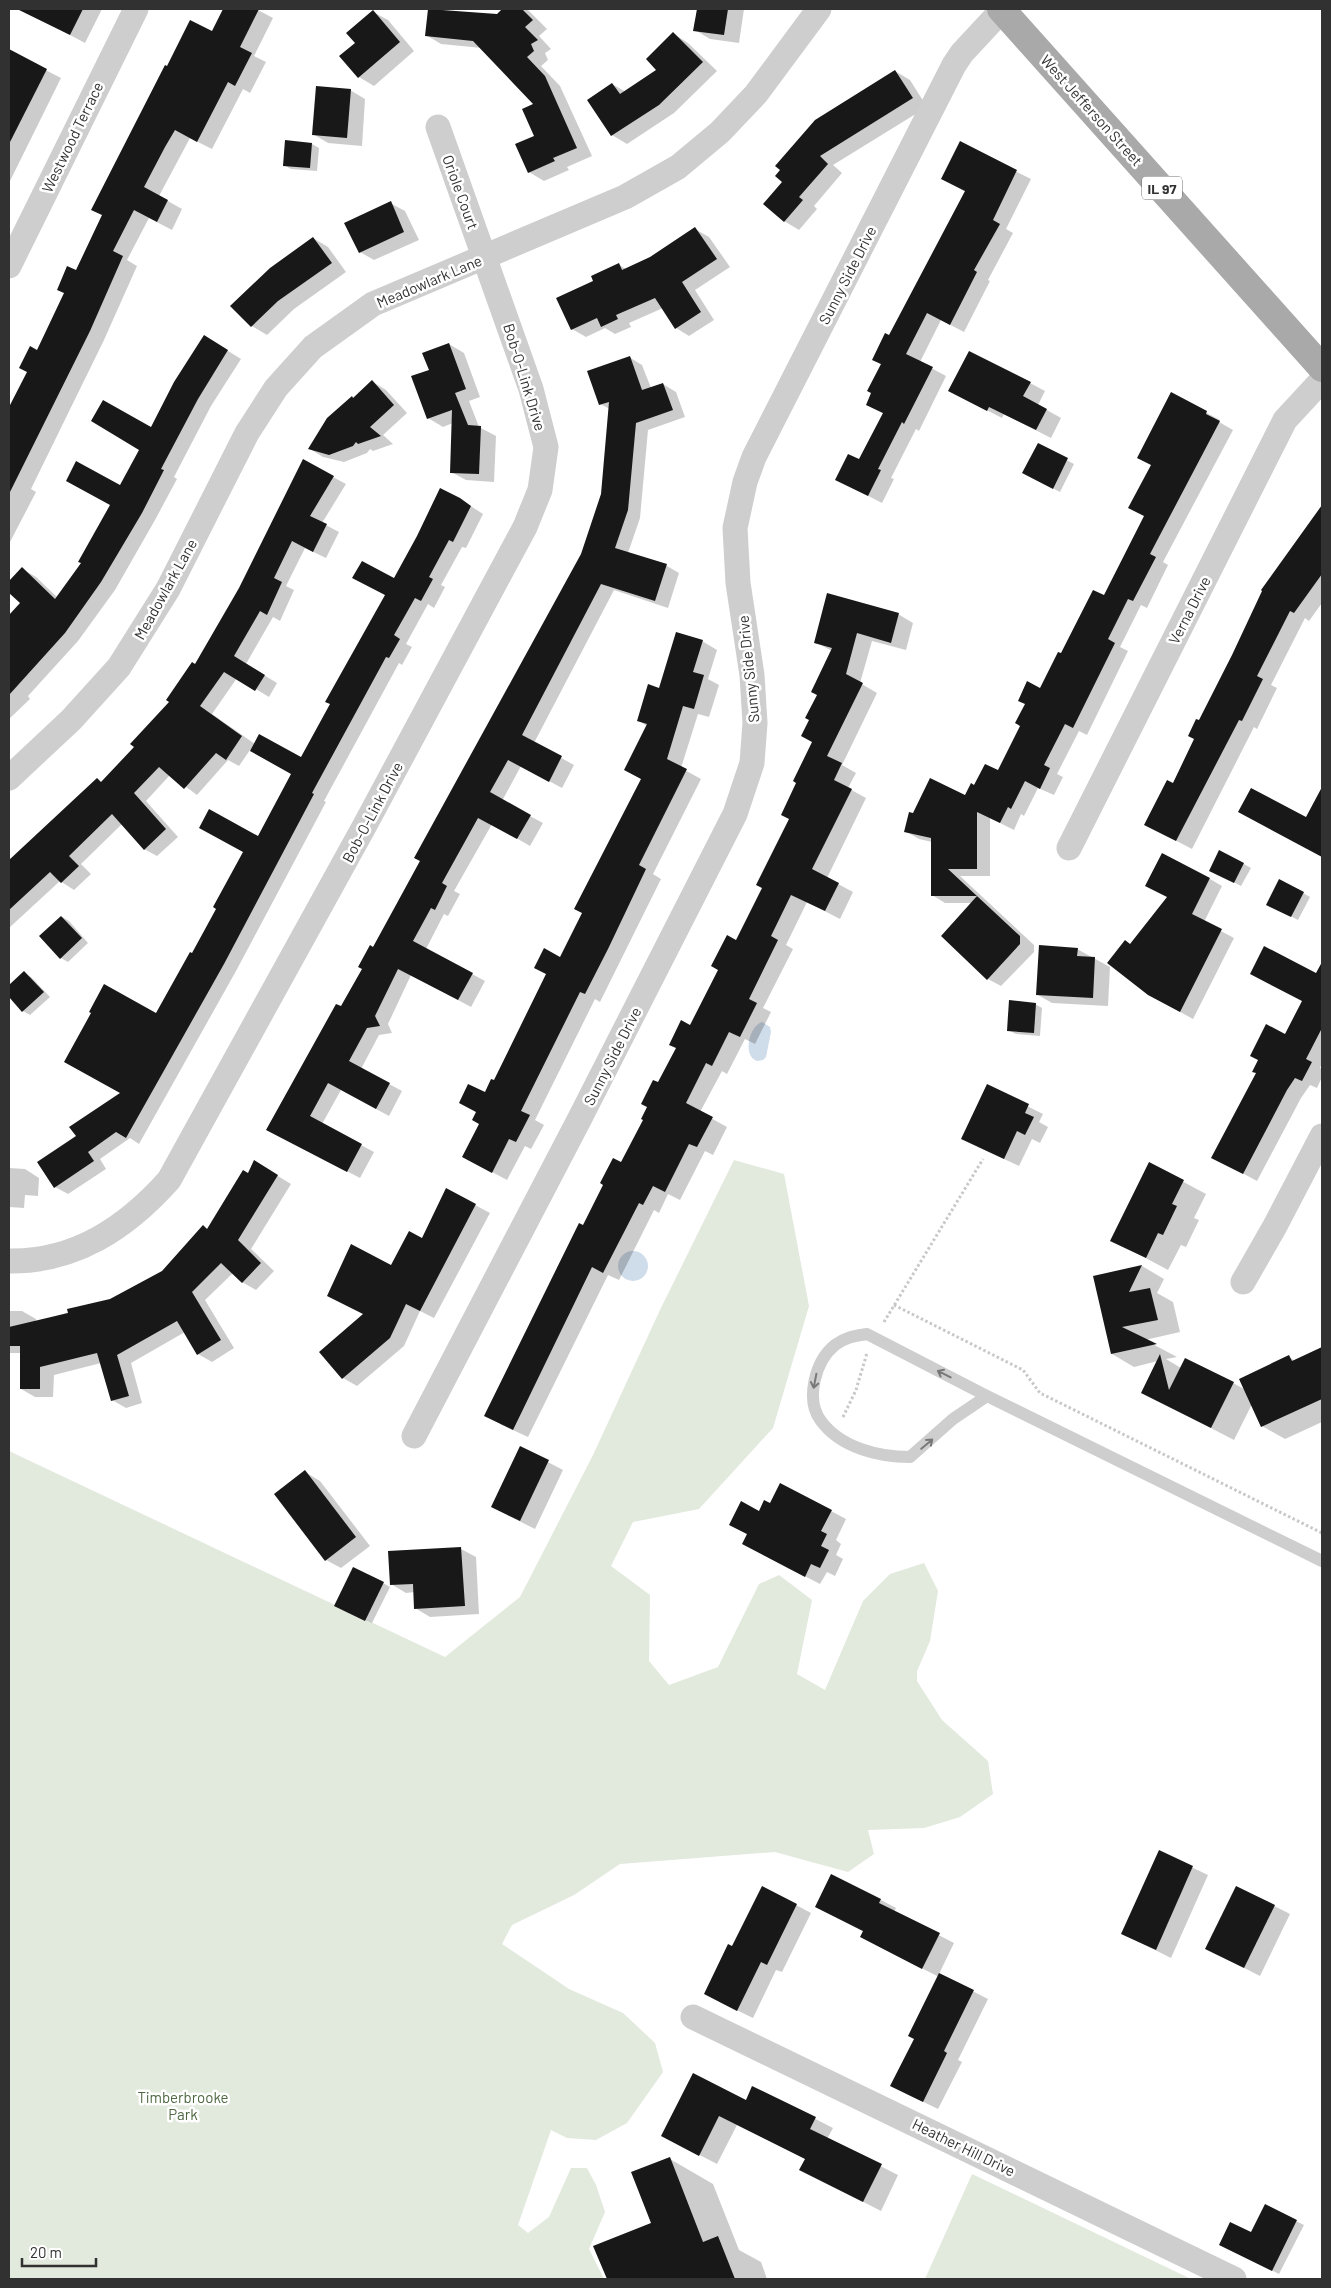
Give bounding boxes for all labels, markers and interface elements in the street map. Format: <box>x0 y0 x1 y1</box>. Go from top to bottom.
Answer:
street label: West Jefferson Street <box>1037 51 1147 169</box>
street label: Westwood Terrace <box>37 79 107 195</box>
street label: Oriole Court <box>439 152 483 232</box>
road number: IL 97 <box>1142 177 1182 200</box>
street label: Sunny Side Drive <box>814 223 880 327</box>
street label: Meadowlark Lane <box>374 251 484 311</box>
street label: Bob-O-Link Drive <box>500 321 550 433</box>
street label: Meadowlark Lane <box>130 535 200 643</box>
street label: Verna Drive <box>1164 573 1214 647</box>
street label: Sunny Side Drive <box>733 614 763 724</box>
street label: Bob-O-Link Drive <box>338 759 406 865</box>
street label: Sunny Side Drive <box>579 1004 645 1108</box>
one-way arrow <box>937 1369 952 1378</box>
one-way arrow <box>810 1372 820 1388</box>
one-way arrow <box>920 1438 933 1450</box>
park label: Timberbrooke Park <box>137 2088 229 2123</box>
street label: Heather Hill Drive <box>910 2114 1018 2180</box>
scale bar <box>22 2236 96 2268</box>
text: 20 m <box>30 2243 62 2261</box>

